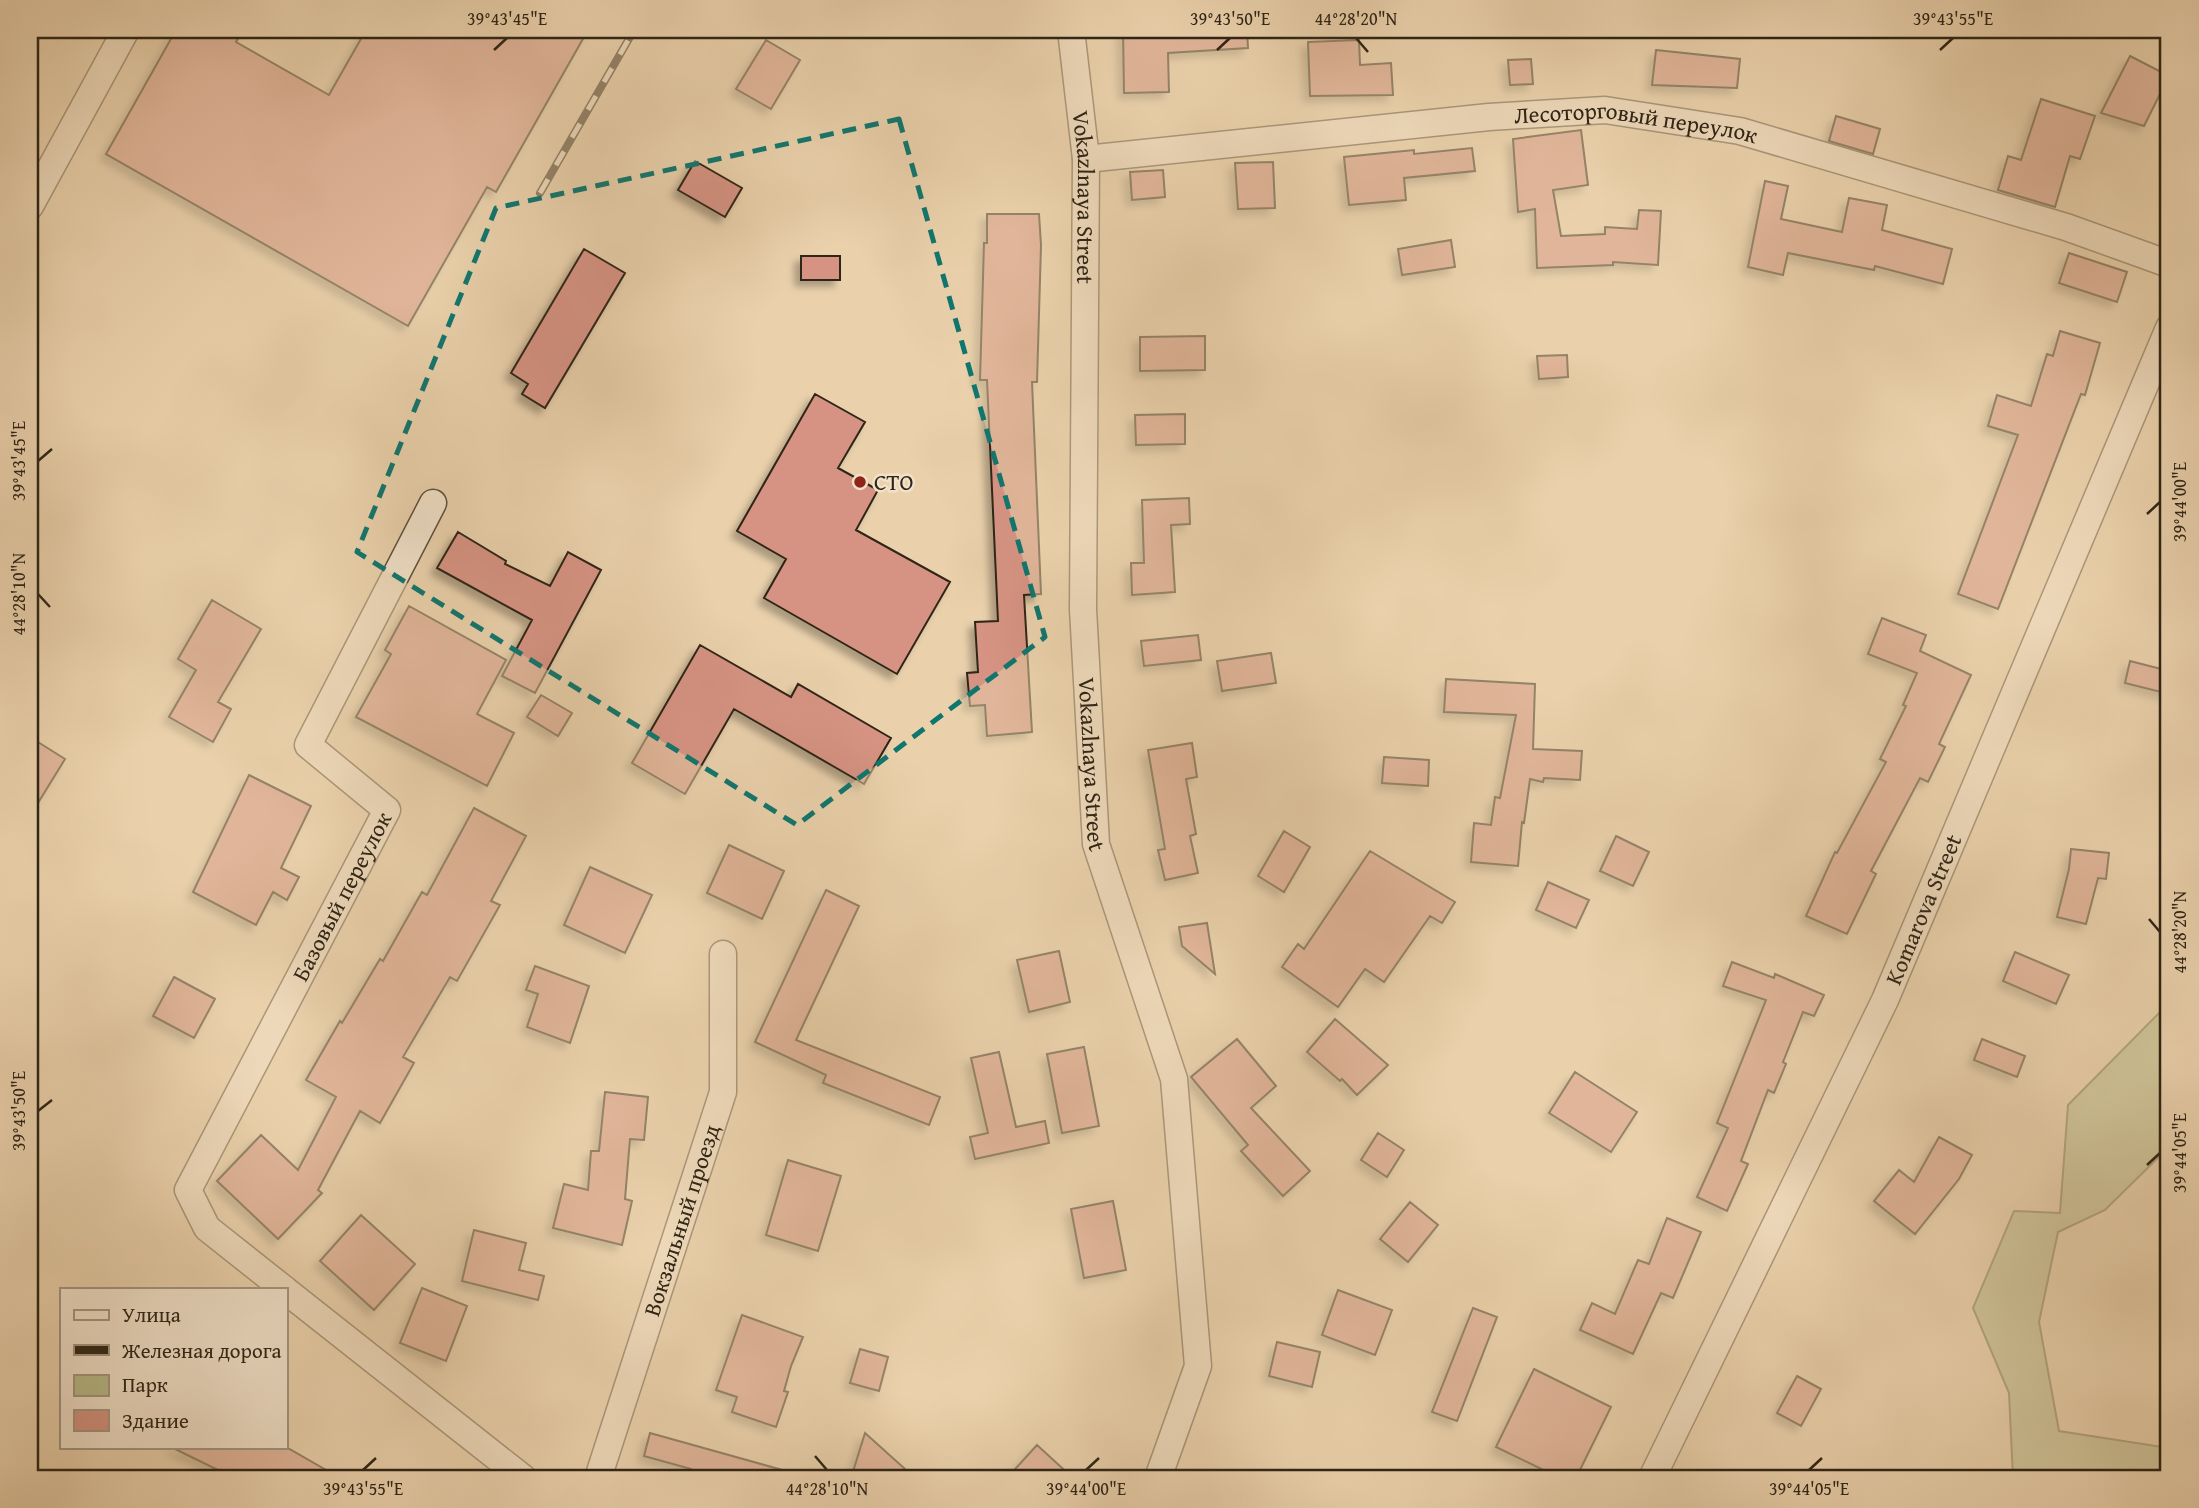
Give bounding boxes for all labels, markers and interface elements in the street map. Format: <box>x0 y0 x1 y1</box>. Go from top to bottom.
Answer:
text: 39°43'45"E <box>467 5 547 32</box>
text: 39°43'50"E <box>1190 5 1270 32</box>
text: 44°28'20"N <box>1315 5 1398 32</box>
text: 39°43'55"E <box>1913 5 1993 32</box>
street label: Лесоторговый переулок <box>1513 93 1762 151</box>
street label: Vokazlnaya Street <box>1064 109 1103 284</box>
text: 39°43'45"E <box>5 421 32 501</box>
text: 39°44'00"E <box>2166 462 2193 542</box>
place label: СТО <box>874 465 913 498</box>
marker: СТО <box>852 474 868 490</box>
text: 44°28'10"N <box>5 552 32 635</box>
street label: Vokazlnaya Street <box>1071 676 1114 855</box>
street label: Базовый переулок <box>283 806 399 987</box>
street label: Komarova Street <box>1876 829 1969 990</box>
text: 44°28'20"N <box>2166 890 2193 973</box>
text: 39°43'50"E <box>5 1071 32 1151</box>
text: 39°44'05"E <box>2166 1113 2193 1193</box>
street label: Вокзальный проезд <box>635 1119 728 1320</box>
legend <box>60 1288 287 1448</box>
text: Улица <box>122 1299 181 1330</box>
text: Железная дорога <box>121 1335 282 1366</box>
text: Парк <box>122 1369 168 1400</box>
text: Здание <box>122 1405 189 1436</box>
text: 39°43'55"E <box>323 1475 403 1502</box>
text: 44°28'10"N <box>786 1475 869 1502</box>
text: 39°44'00"E <box>1046 1475 1126 1502</box>
text: 39°44'05"E <box>1769 1475 1849 1502</box>

